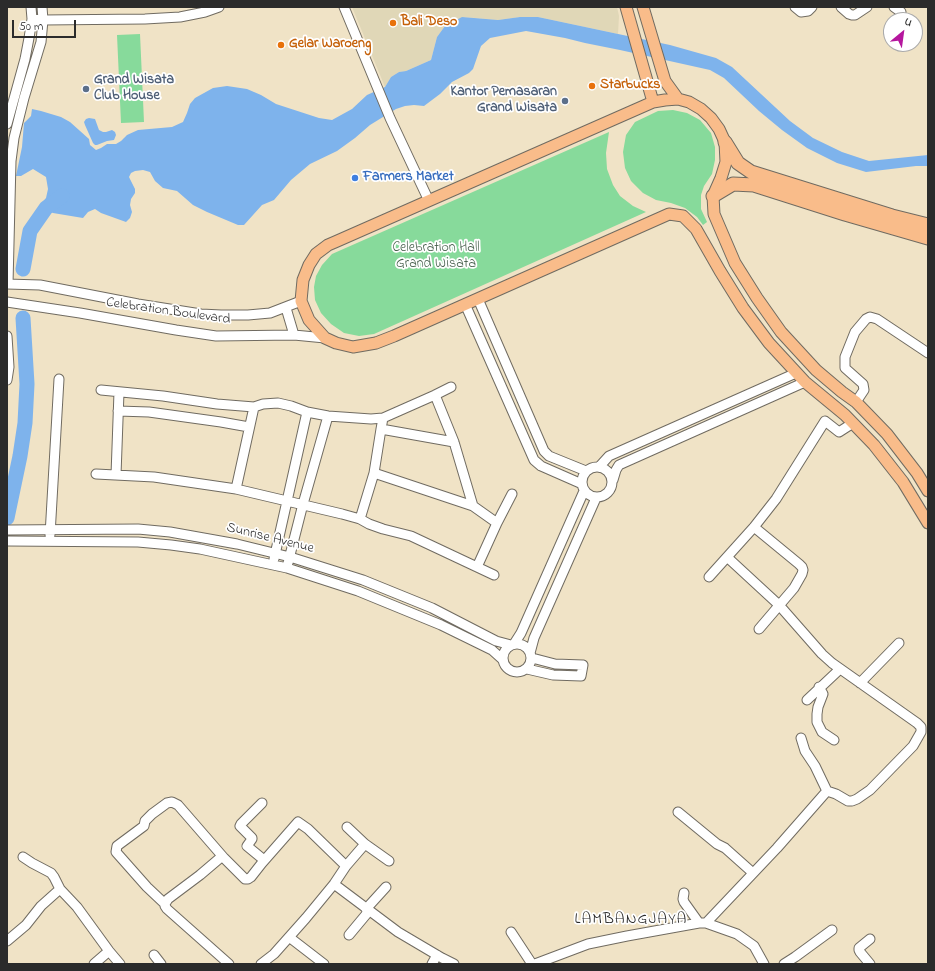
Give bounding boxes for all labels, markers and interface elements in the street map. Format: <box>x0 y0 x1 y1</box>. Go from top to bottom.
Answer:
scale bar <box>14 12 78 38</box>
north arrow <box>883 12 923 52</box>
text: U <box>901 14 915 31</box>
place label: Bali Deso <box>401 15 457 31</box>
text: 50 m <box>19 18 43 36</box>
marker: Bali Deso <box>388 18 398 28</box>
place label: Gelar Waroeng <box>289 37 371 53</box>
marker: Gelar Waroeng <box>276 40 286 50</box>
place label: Grand Wisata Club House <box>94 73 174 106</box>
place label: Starbucks <box>600 78 660 94</box>
marker: Starbucks <box>587 81 597 91</box>
marker: Grand Wisata Club House <box>81 84 91 94</box>
place label: Kantor Pemasaran Grand Wisata <box>450 85 557 118</box>
marker: Kantor Pemasaran Grand Wisata <box>560 96 570 106</box>
place label: Farmers Market <box>363 170 454 186</box>
marker: Farmers Market <box>350 173 360 183</box>
park label: Celebration Hall Grand Wisata <box>392 241 480 274</box>
street label: Celebration Boulevard <box>105 295 231 329</box>
street label: Sunrise Avenue <box>225 520 315 558</box>
district label: LAMBANGJAYA <box>575 910 687 930</box>

